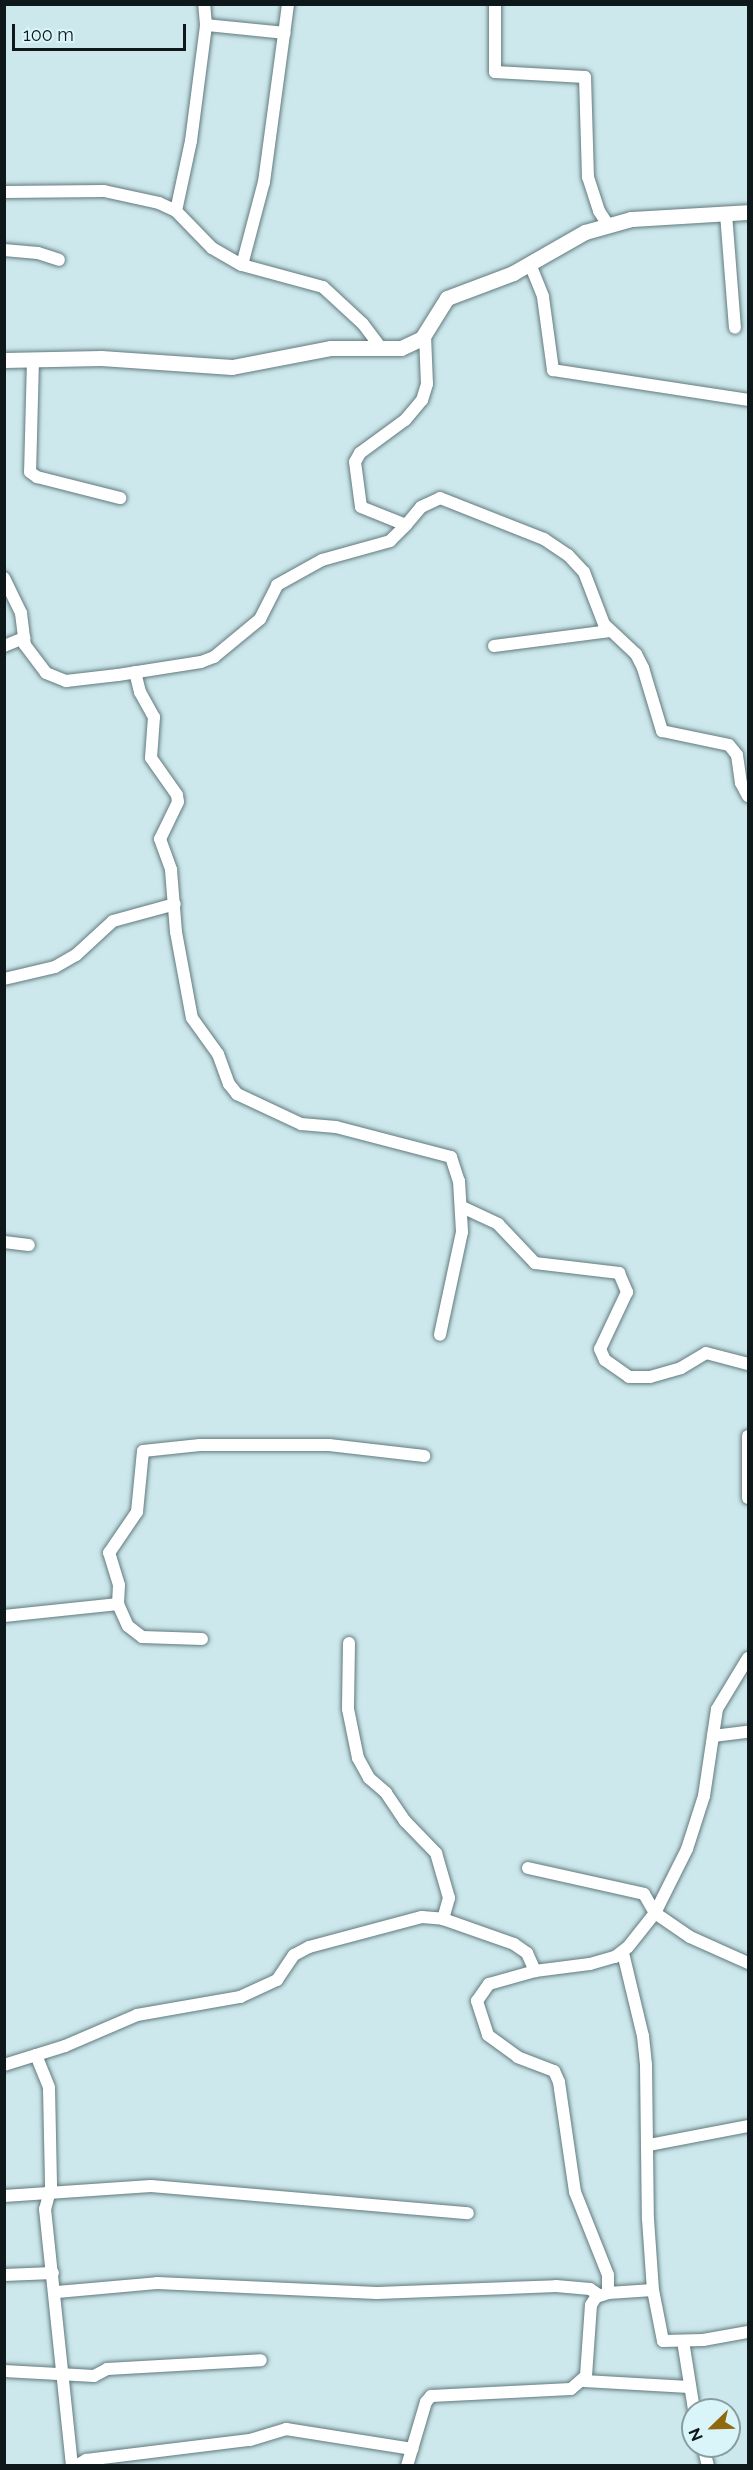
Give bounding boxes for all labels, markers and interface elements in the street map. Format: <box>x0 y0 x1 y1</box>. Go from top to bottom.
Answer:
scale bar <box>15 12 189 50</box>
text: 100 m <box>23 24 74 45</box>
north arrow <box>681 2398 741 2458</box>
text: N <box>685 2425 707 2444</box>

